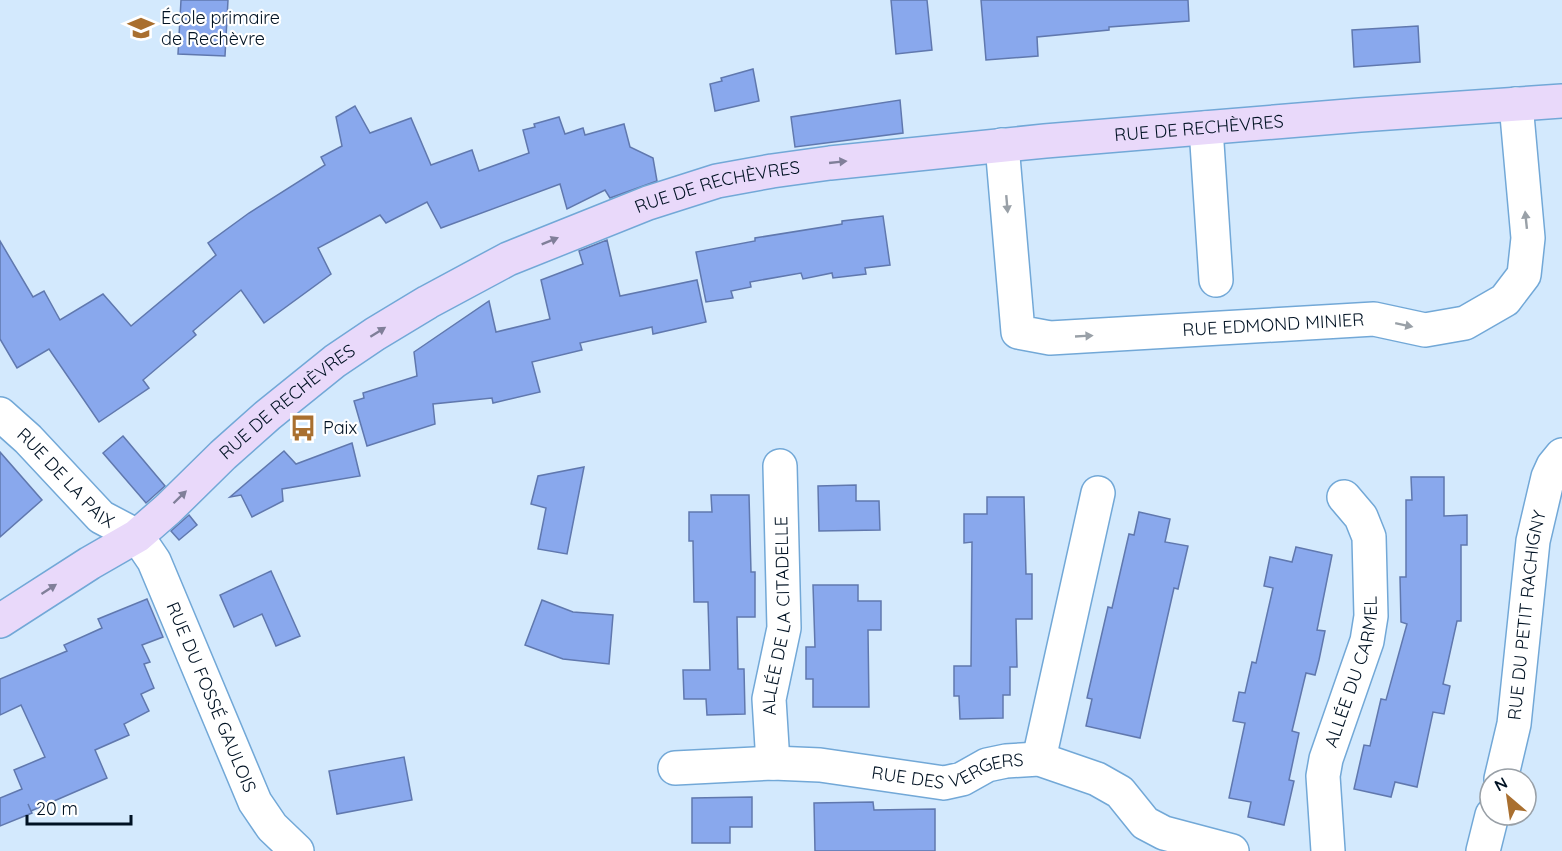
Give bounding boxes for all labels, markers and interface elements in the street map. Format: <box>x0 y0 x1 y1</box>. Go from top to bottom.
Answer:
place label: École primaire de Rechèvre <box>161 6 280 50</box>
school or university icon: École primaire de Rechèvre <box>126 13 156 43</box>
street label: RUE DE RECHÈVRES <box>1113 109 1284 146</box>
street label: RUE DE RECHÈVRES <box>631 155 801 218</box>
one-way arrow <box>829 157 848 167</box>
one-way arrow <box>1002 194 1012 213</box>
one-way arrow <box>1521 210 1531 229</box>
one-way arrow <box>541 236 559 245</box>
street label: RUE EDMOND MINIER <box>1182 308 1365 341</box>
one-way arrow <box>1395 321 1413 331</box>
one-way arrow <box>370 327 386 338</box>
one-way arrow <box>1075 331 1094 340</box>
street label: RUE DE RECHÈVRES <box>214 339 360 464</box>
bus stop icon: Paix <box>288 413 318 443</box>
place label: Paix <box>323 416 357 439</box>
street label: RUE DE LA PAIX <box>12 423 118 533</box>
one-way arrow <box>172 490 186 504</box>
street label: RUE DU PETIT RACHIGNY <box>1502 508 1551 721</box>
street label: ALLÉE DE LA CITADELLE <box>757 516 796 716</box>
one-way arrow <box>41 584 57 595</box>
street label: ALLÉE DU CARMEL <box>1319 595 1382 750</box>
street label: RUE DU FOSSÉ GAULOIS <box>161 598 262 796</box>
street label: RUE DES VERGERS <box>870 748 1024 794</box>
north arrow <box>1478 767 1538 827</box>
text: N <box>1491 772 1511 795</box>
scale bar <box>27 788 130 826</box>
text: 20 m <box>36 797 78 820</box>

